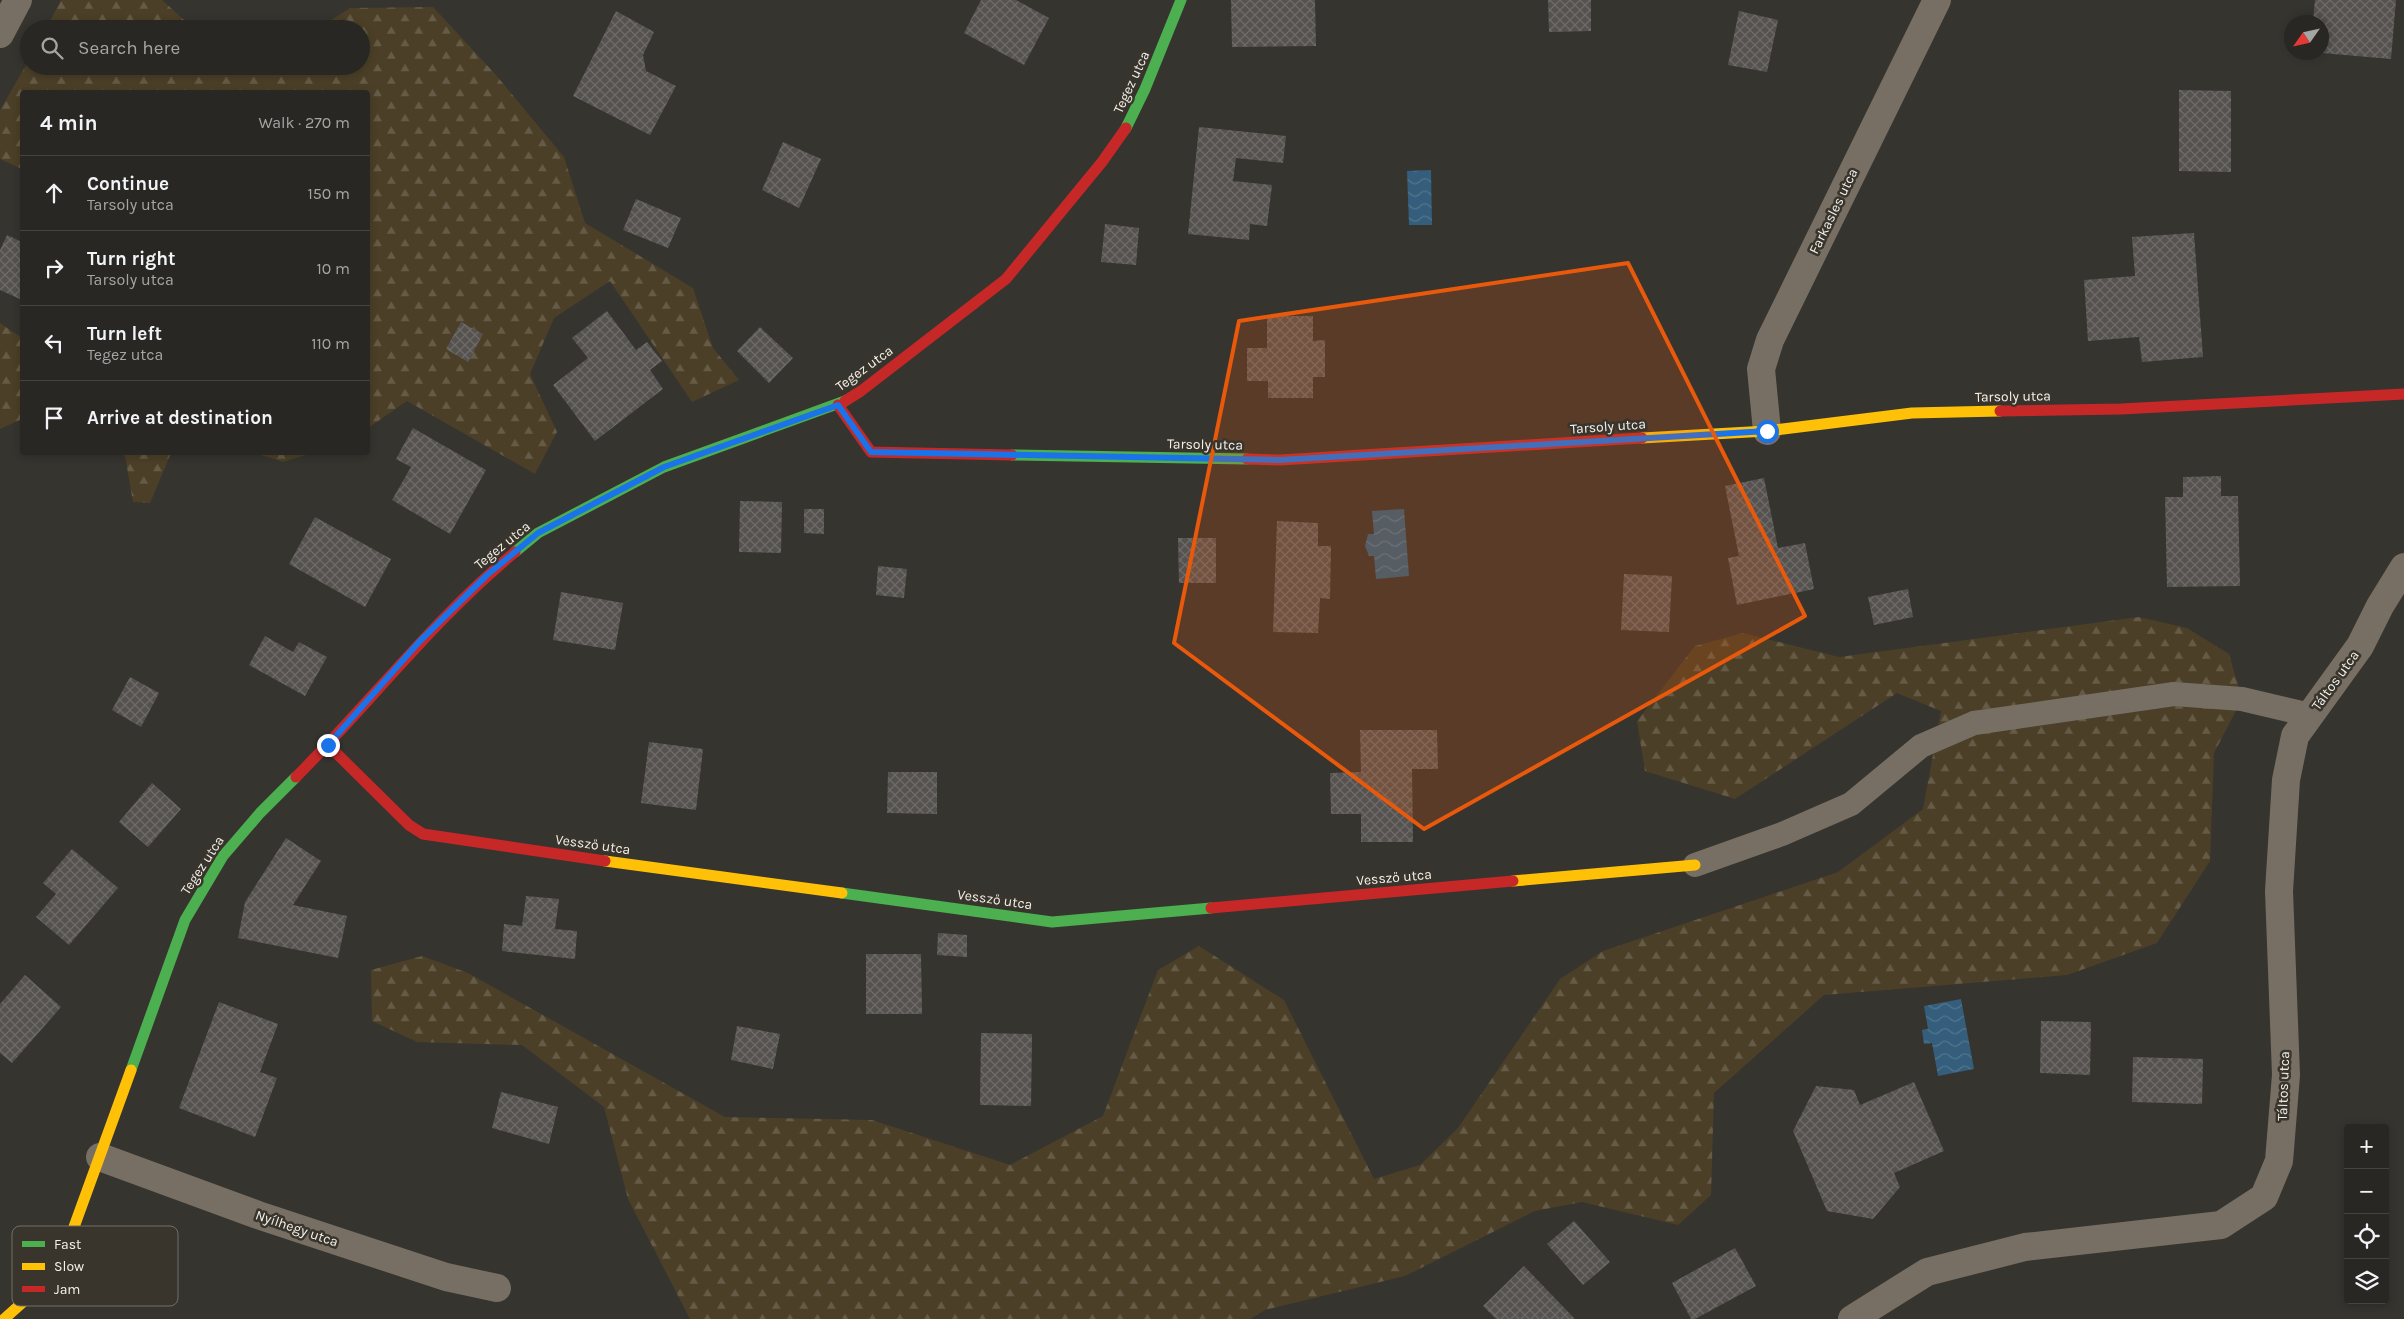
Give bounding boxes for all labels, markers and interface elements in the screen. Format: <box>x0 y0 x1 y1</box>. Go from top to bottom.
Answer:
north arrow <box>2284 15 2329 60</box>
search box <box>20 20 370 75</box>
icon: search <box>38 34 66 62</box>
text: Search here <box>78 37 180 59</box>
street label: Tegez utca <box>1110 48 1153 116</box>
text: 4 min <box>40 111 98 135</box>
text: Walk · 270 m <box>258 113 350 132</box>
street label: Farkasles utca <box>1805 166 1862 257</box>
text: Continue <box>87 173 169 195</box>
icon: ahead <box>40 179 68 207</box>
text: 150 m <box>307 184 350 203</box>
text: Tarsoly utca <box>87 195 174 214</box>
text: Turn right <box>87 248 176 270</box>
icon: right <box>40 254 68 282</box>
text: 10 m <box>316 259 350 278</box>
text: Tarsoly utca <box>87 270 174 289</box>
text: Turn left <box>87 323 162 345</box>
icon: left <box>40 329 68 357</box>
text: 110 m <box>311 334 350 353</box>
street label: Tegez utca <box>832 342 896 395</box>
text: Tegez utca <box>87 345 163 364</box>
street label: Tarsoly utca <box>1975 387 2051 406</box>
icon: arrive <box>40 404 68 432</box>
text: Arrive at destination <box>87 407 273 429</box>
street label: Tarsoly utca <box>1570 415 1647 438</box>
route start <box>1756 420 1779 443</box>
street label: Tarsoly utca <box>1167 435 1243 454</box>
street label: Tegez utca <box>471 518 534 573</box>
street label: Táltos utca <box>2308 647 2363 713</box>
route end <box>317 734 340 757</box>
street label: Vessző utca <box>554 831 632 858</box>
street label: Tegez utca <box>177 833 228 898</box>
street label: Vessző utca <box>1356 866 1432 889</box>
street label: Vessző utca <box>956 886 1034 913</box>
street label: Táltos utca <box>2274 1051 2293 1121</box>
map controls <box>2344 1124 2389 1304</box>
button: + <box>2344 1124 2389 1169</box>
button: − <box>2344 1169 2389 1214</box>
street label: Nyílhegy utca <box>253 1206 340 1251</box>
button: locate <box>2344 1214 2389 1259</box>
legend <box>12 1226 178 1306</box>
text: Fast <box>54 1236 81 1253</box>
text: Slow <box>54 1258 84 1275</box>
button: layers <box>2344 1259 2389 1304</box>
text: Jam <box>54 1281 80 1298</box>

